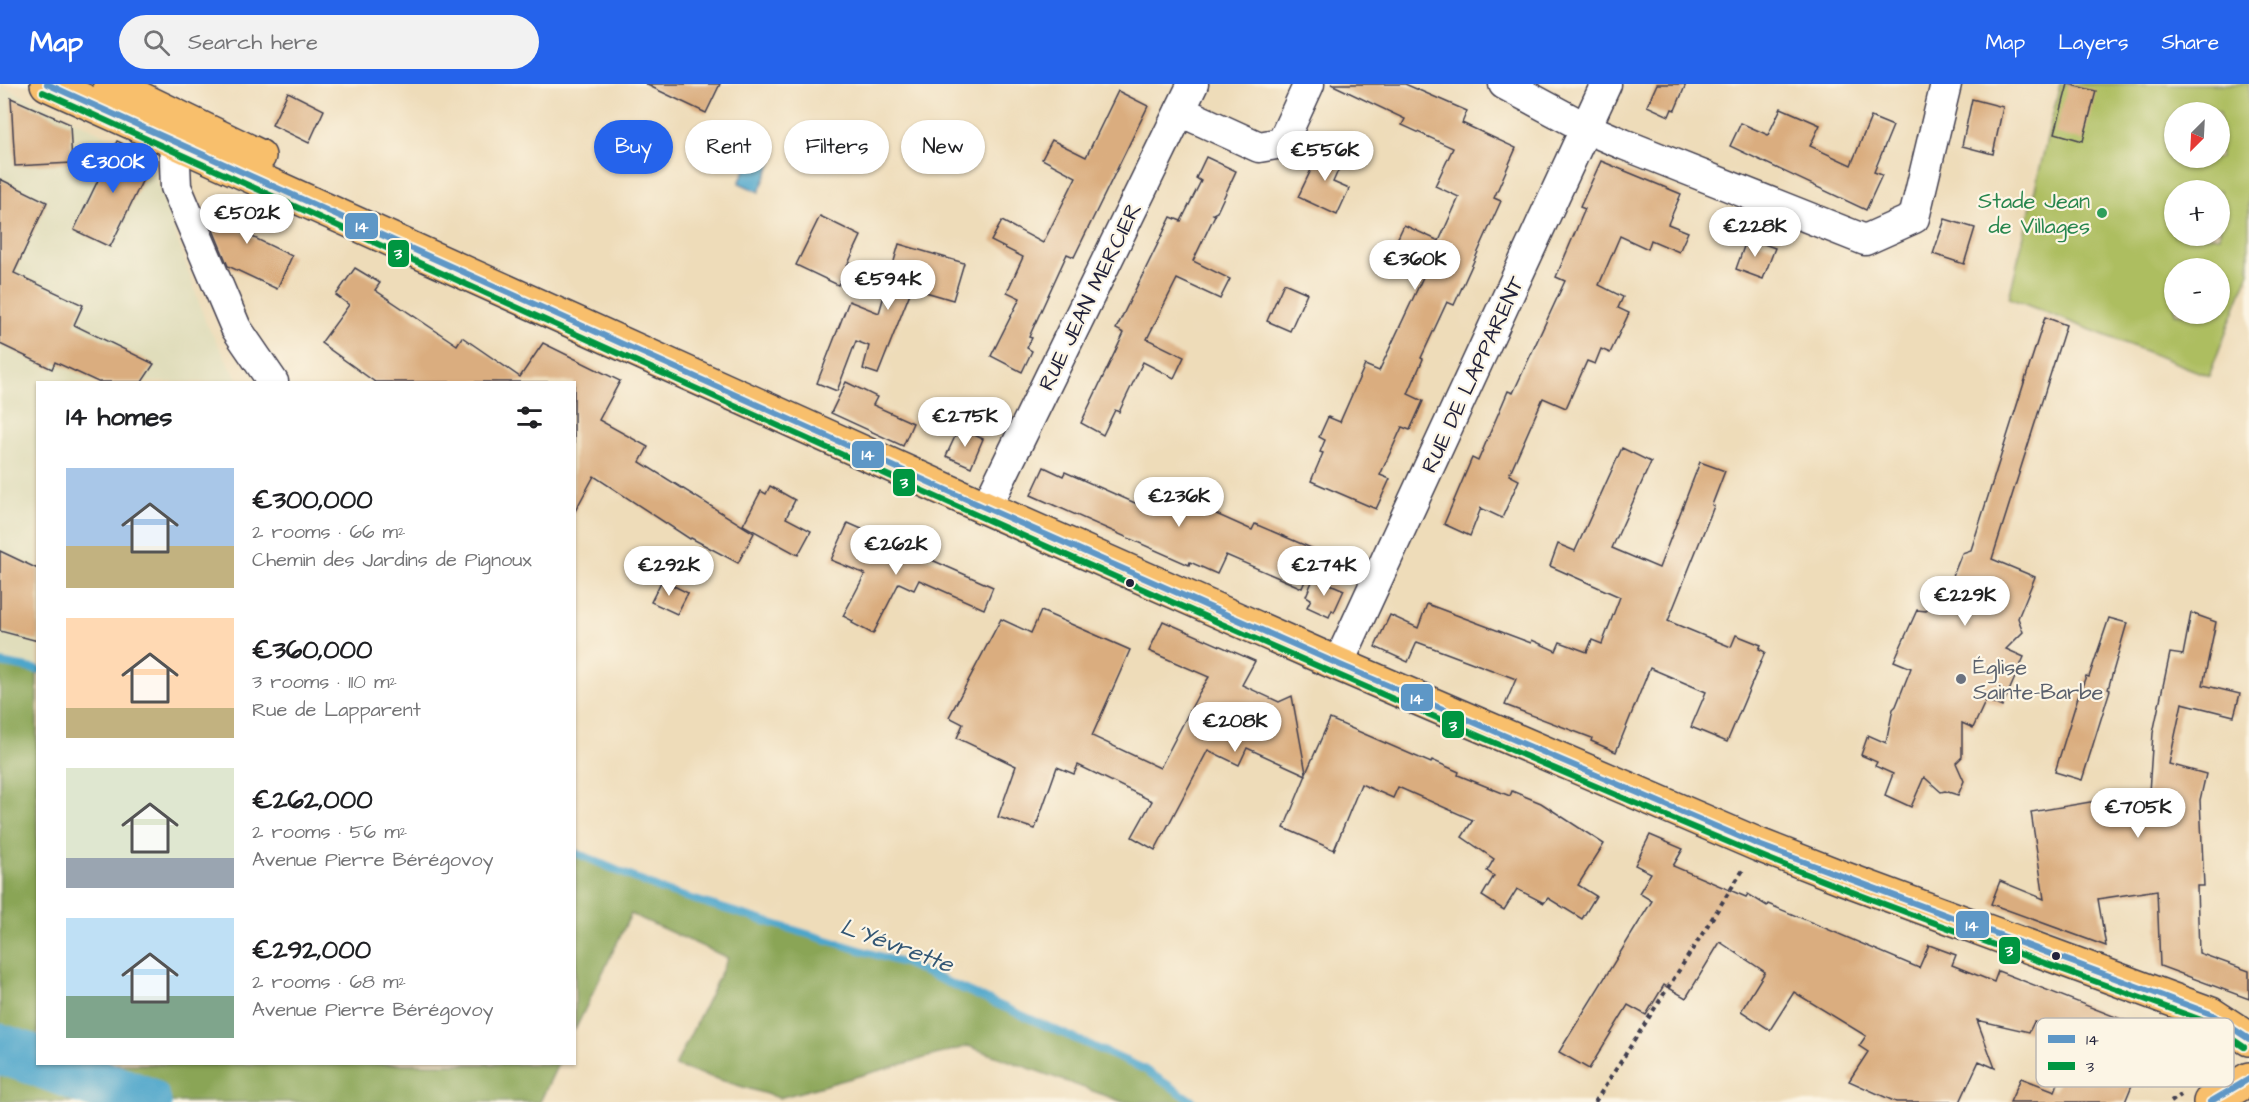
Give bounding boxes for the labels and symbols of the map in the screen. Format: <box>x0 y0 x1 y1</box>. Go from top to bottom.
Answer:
north arrow <box>2164 102 2230 168</box>
pin: €556K <box>1283 131 1367 182</box>
pin: €300K <box>71 143 155 194</box>
place label: Stade Jean de Villages <box>1978 186 2090 243</box>
pin: €502K <box>205 194 289 245</box>
street label: RUE JEAN MERCIER <box>1031 197 1149 396</box>
marker: Stade Jean de Villages <box>2095 206 2109 220</box>
pin: €228K <box>1713 207 1797 258</box>
line badge: 14 <box>344 212 379 240</box>
text: 14 <box>356 216 369 238</box>
line badge: 3 <box>387 239 410 268</box>
pin: €360K <box>1373 240 1457 291</box>
text: 3 <box>393 243 403 265</box>
pin: €594K <box>846 260 930 311</box>
street label: RUE DE LAPPARENT <box>1414 271 1533 478</box>
pin: €275K <box>923 397 1007 448</box>
line badge: 14 <box>851 440 885 469</box>
text: 14 <box>862 444 875 466</box>
line badge: 3 <box>892 468 916 497</box>
text: 3 <box>899 472 909 494</box>
pin: €236K <box>1137 477 1221 528</box>
pin: €262K <box>854 525 938 576</box>
pin: €292K <box>627 546 711 597</box>
pin: €274K <box>1282 546 1366 597</box>
pin: €229K <box>1923 576 2007 627</box>
unlabelled marker <box>1124 577 1136 589</box>
place label: Église Sainte-Barbe <box>1973 652 2104 708</box>
marker: Église Sainte-Barbe <box>1954 672 1968 686</box>
line badge: 14 <box>1400 683 1434 712</box>
text: 14 <box>1411 688 1424 710</box>
pin: €208K <box>1193 702 1277 753</box>
line badge: 3 <box>1441 710 1465 739</box>
text: 3 <box>1448 715 1458 737</box>
pin: €705K <box>2096 788 2180 839</box>
water label: L'Yévrette <box>836 910 959 982</box>
line badge: 14 <box>1955 910 1990 939</box>
text: 14 <box>1966 915 1979 937</box>
line badge: 3 <box>1998 936 2021 965</box>
text: 3 <box>2004 940 2014 962</box>
unlabelled marker <box>2050 950 2062 962</box>
legend <box>2036 1018 2234 1087</box>
text: 14 <box>2086 1029 2099 1051</box>
text: 3 <box>2086 1056 2094 1078</box>

